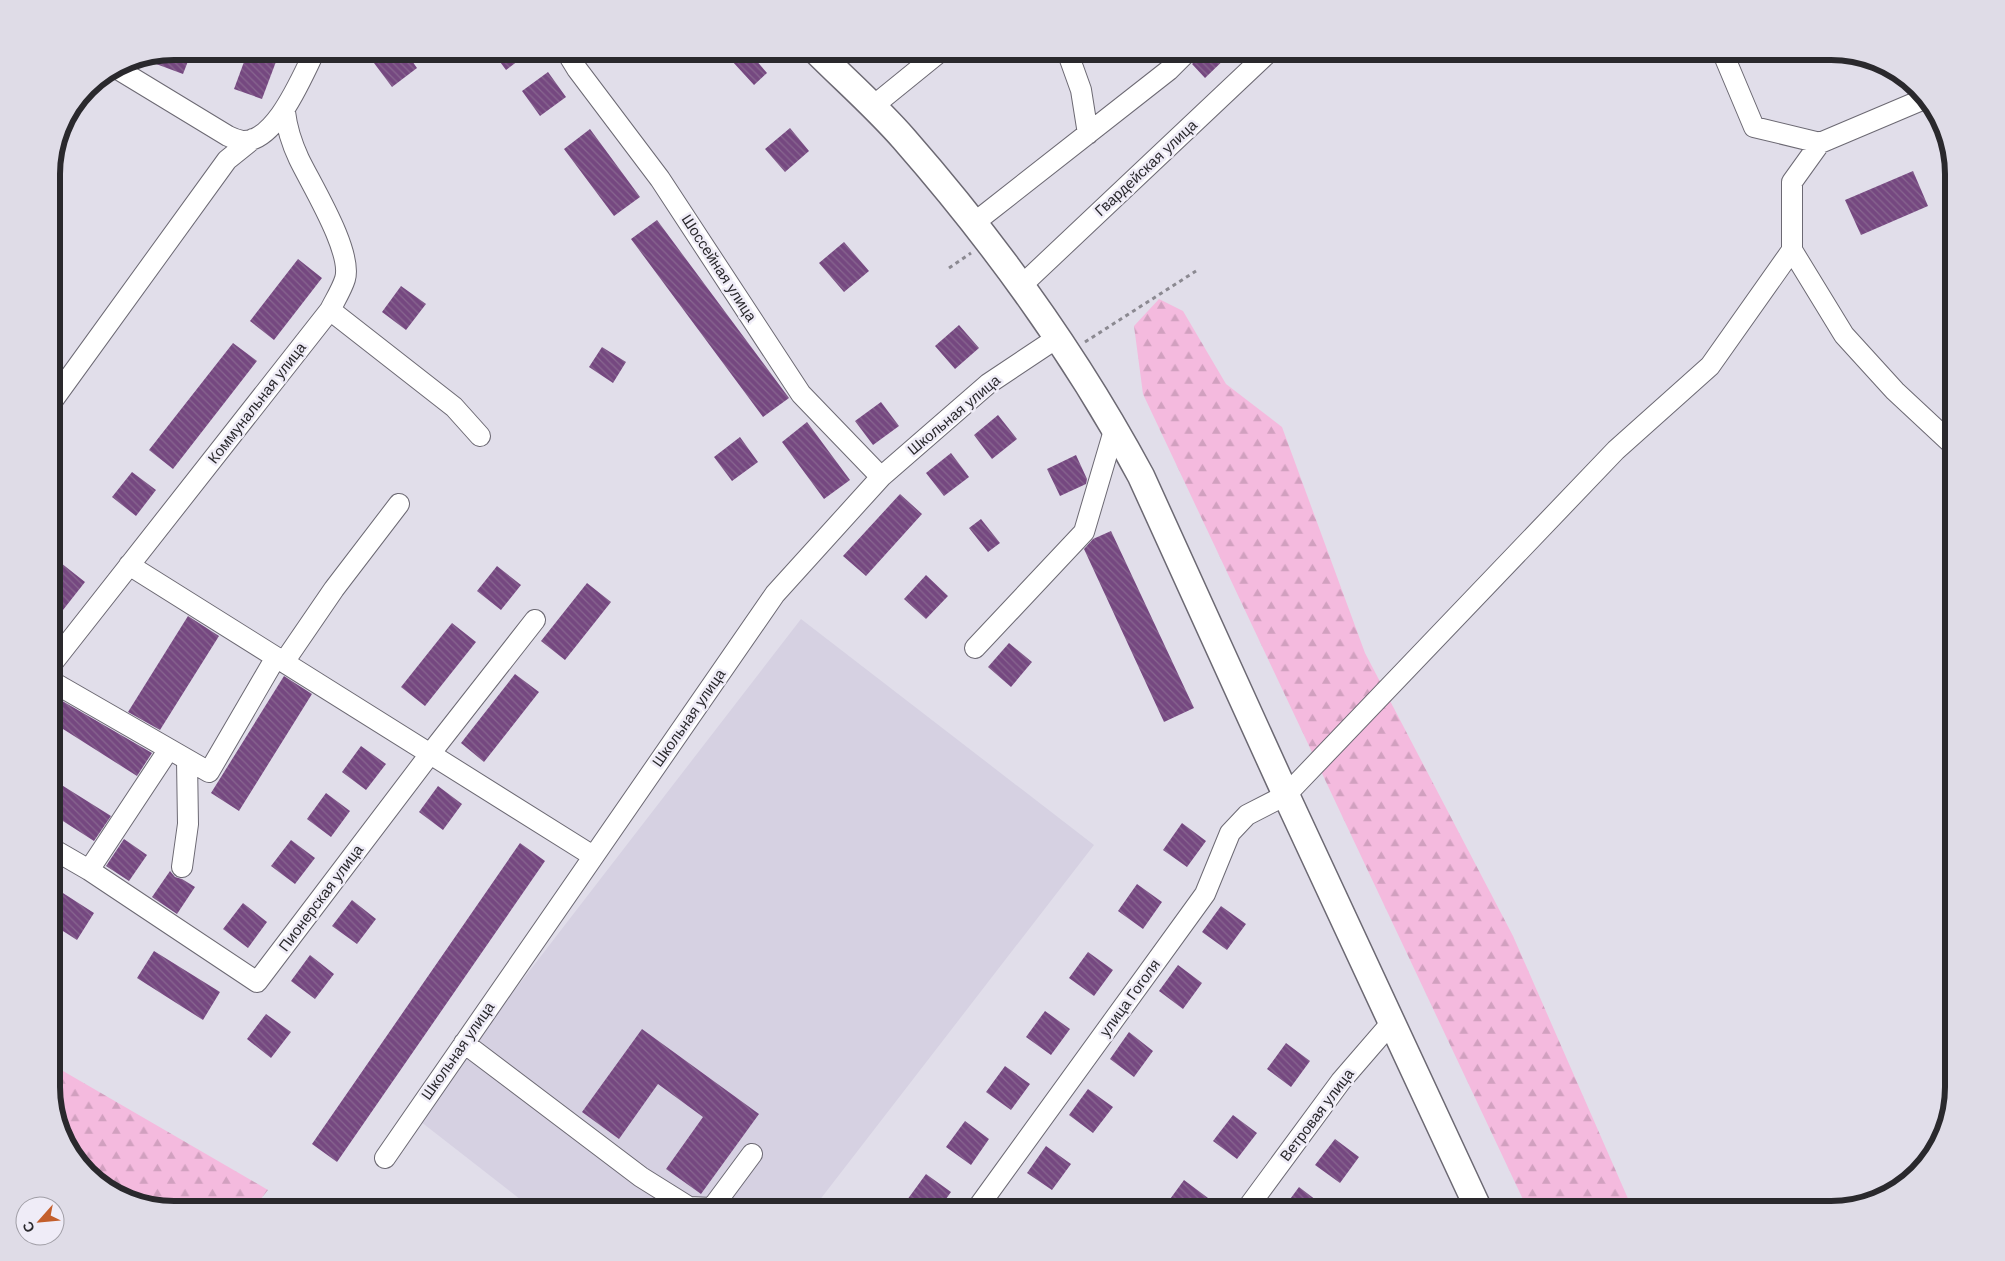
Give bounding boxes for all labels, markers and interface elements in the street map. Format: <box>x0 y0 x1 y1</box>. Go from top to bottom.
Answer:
street label: Гвардейская улица <box>1091 116 1201 219</box>
street label: Шоссейная улица <box>679 211 761 325</box>
street label: Коммунальная улица <box>204 338 309 467</box>
street label: Школьная улица <box>904 371 1004 458</box>
street label: Школьная улица <box>649 665 729 770</box>
street label: Пионерская улица <box>275 841 367 954</box>
street label: улица Гоголя <box>1096 956 1163 1039</box>
street label: Школьная улица <box>418 998 498 1103</box>
street label: Ветровая улица <box>1276 1065 1357 1164</box>
north arrow <box>15 1196 65 1246</box>
text: С <box>19 1219 38 1235</box>

